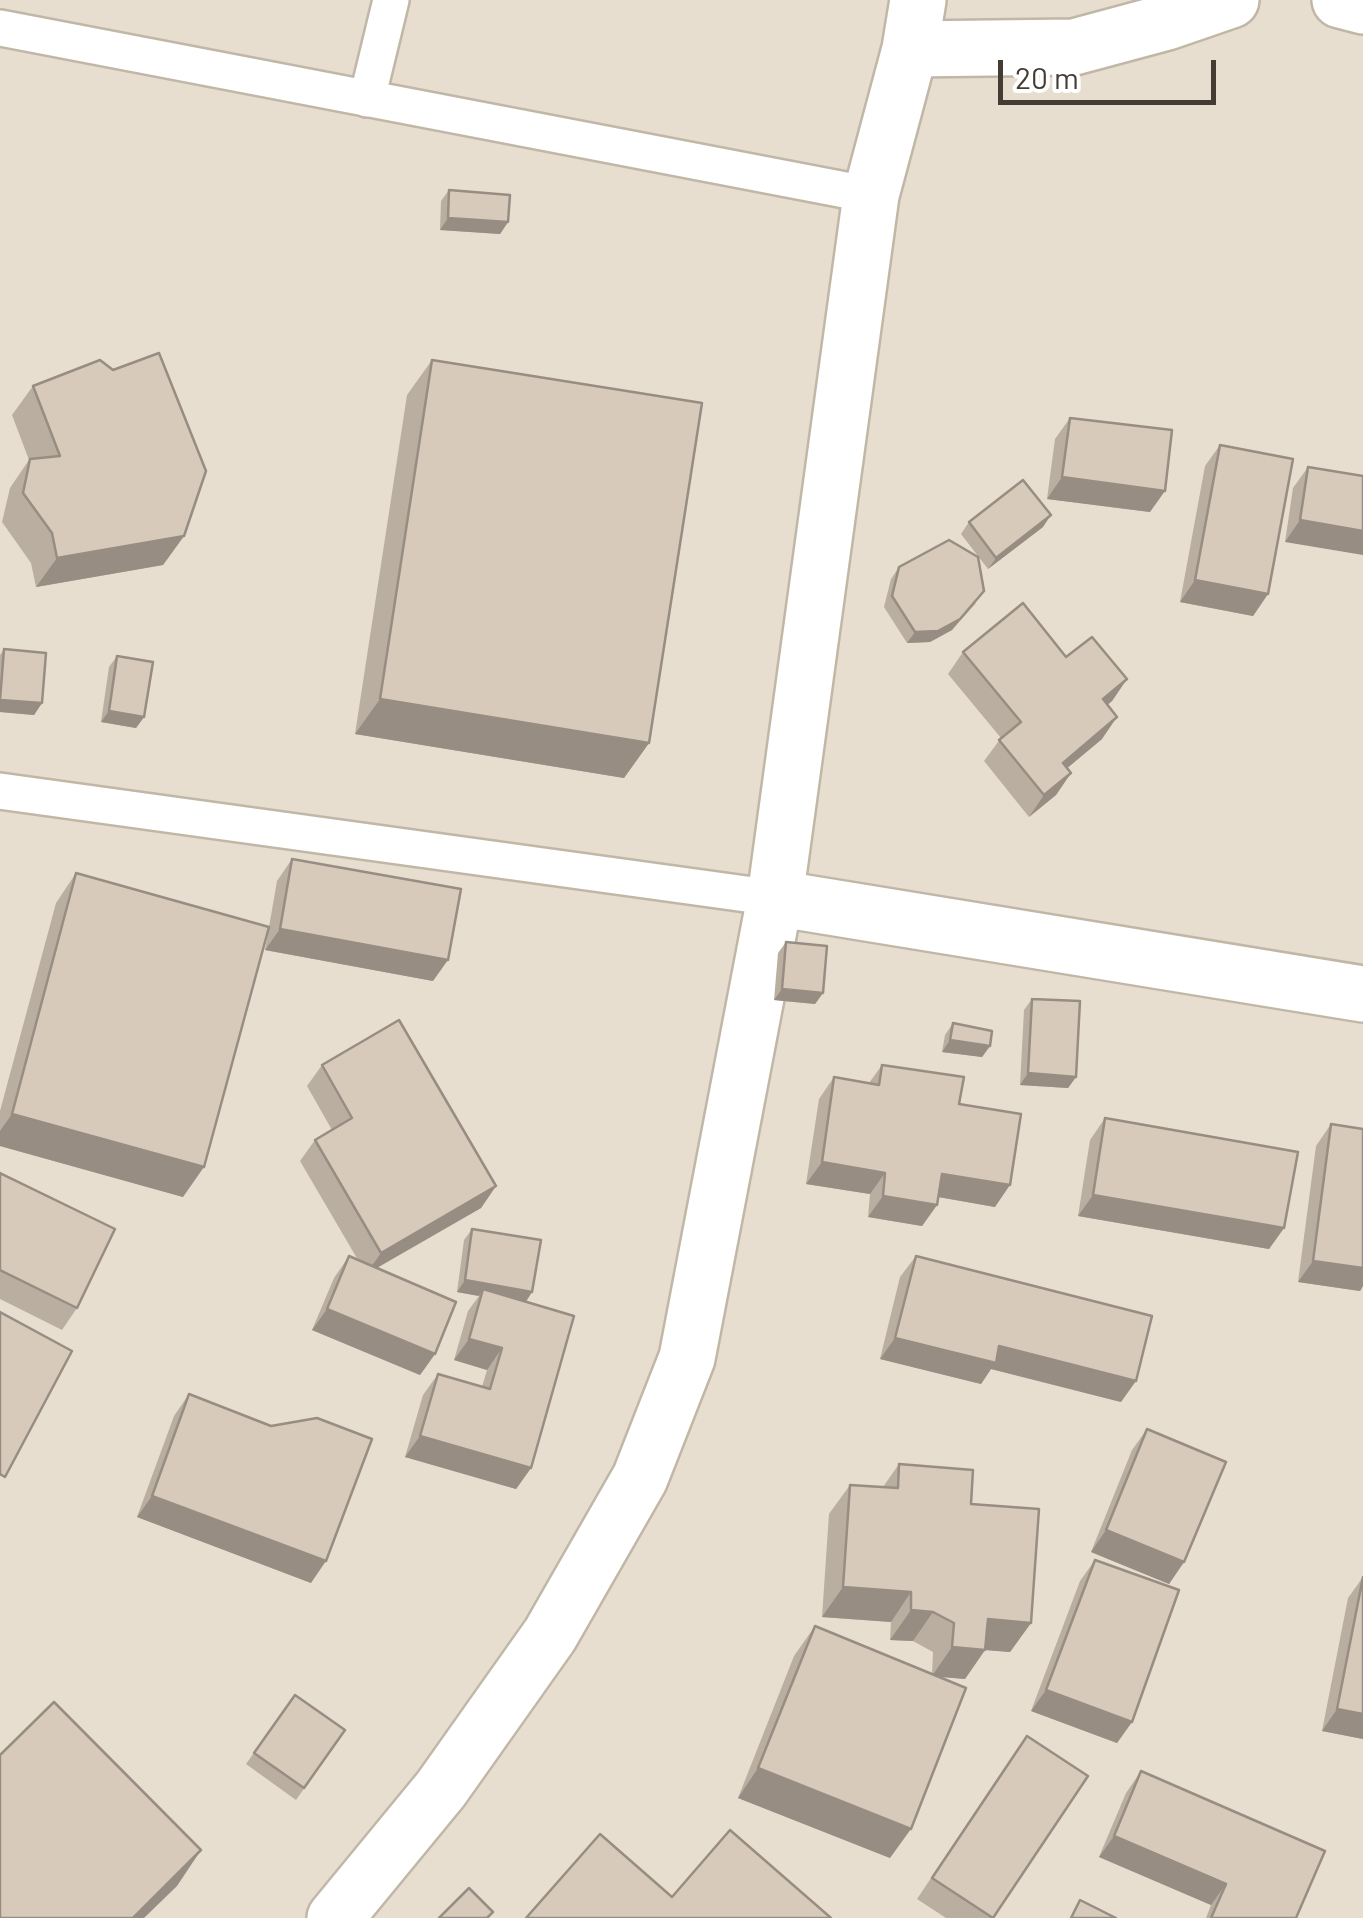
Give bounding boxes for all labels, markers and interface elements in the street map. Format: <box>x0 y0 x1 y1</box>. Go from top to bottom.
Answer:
scale bar <box>1003 40 1220 102</box>
text: 20 m <box>1015 59 1079 95</box>

